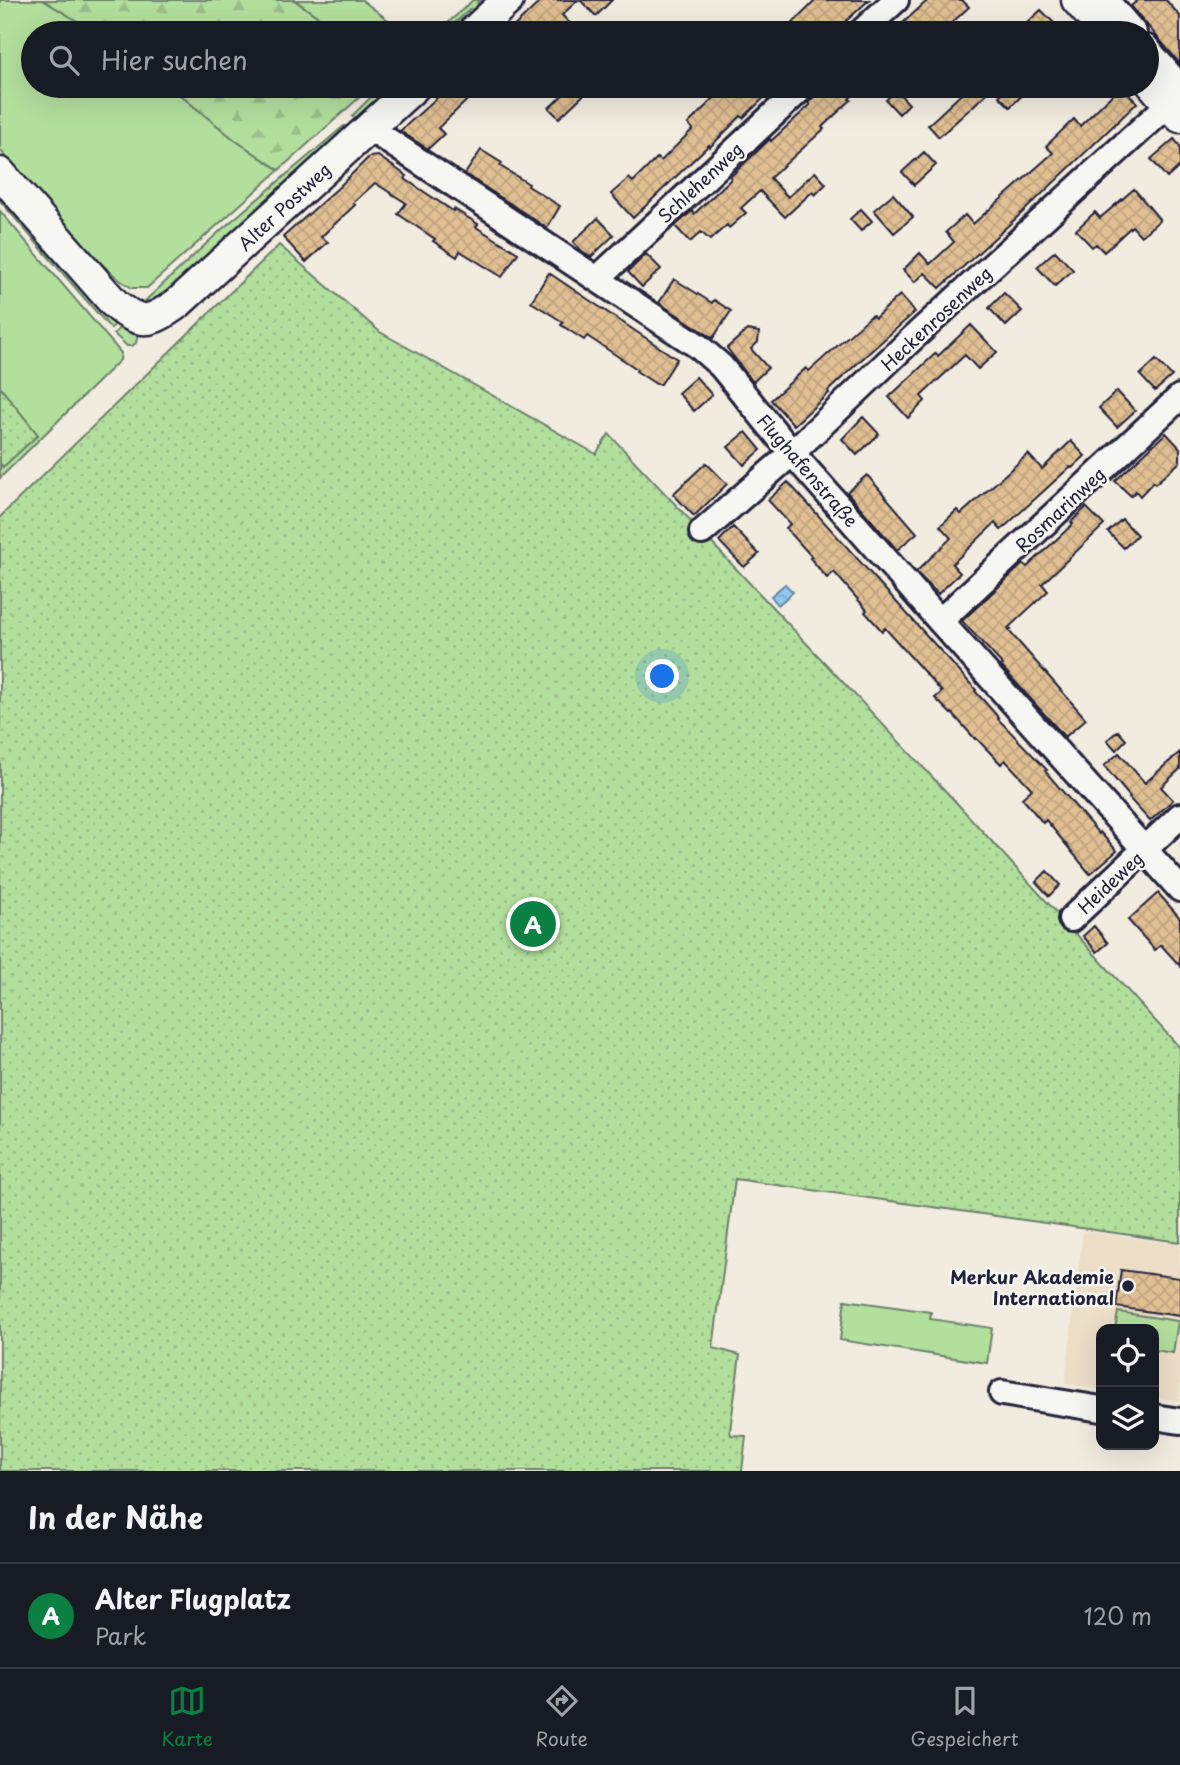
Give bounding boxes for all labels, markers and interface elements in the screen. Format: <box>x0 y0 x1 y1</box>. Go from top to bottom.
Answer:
search box <box>21 21 1159 98</box>
text: Hier suchen <box>101 40 248 79</box>
icon: search <box>45 41 83 79</box>
street label: Schlehenweg <box>651 135 749 229</box>
street label: Alter Postweg <box>231 156 337 256</box>
street label: Heckenrosenweg <box>875 259 997 377</box>
street label: Flughafenstraße <box>751 407 865 533</box>
street label: Rosmarinweg <box>1009 460 1111 558</box>
your location <box>645 659 679 693</box>
street label: Heideweg <box>1071 844 1149 920</box>
pin: A <box>510 898 556 950</box>
place label: Merkur Akademie International <box>950 1263 1114 1311</box>
marker: Merkur Akademie International <box>1120 1278 1136 1294</box>
map controls <box>1096 1324 1159 1450</box>
button: locate <box>1096 1324 1159 1387</box>
button: layers <box>1096 1387 1159 1450</box>
text: In der Nähe <box>28 1494 203 1539</box>
text: Alter Flugplatz <box>95 1579 291 1618</box>
text: A <box>42 1598 60 1633</box>
text: 120 m <box>1084 1598 1152 1633</box>
text: Park <box>95 1618 146 1653</box>
tab: Karte <box>161 1682 213 1752</box>
tab: Route <box>536 1682 588 1752</box>
tab: Gespeichert <box>911 1682 1019 1752</box>

